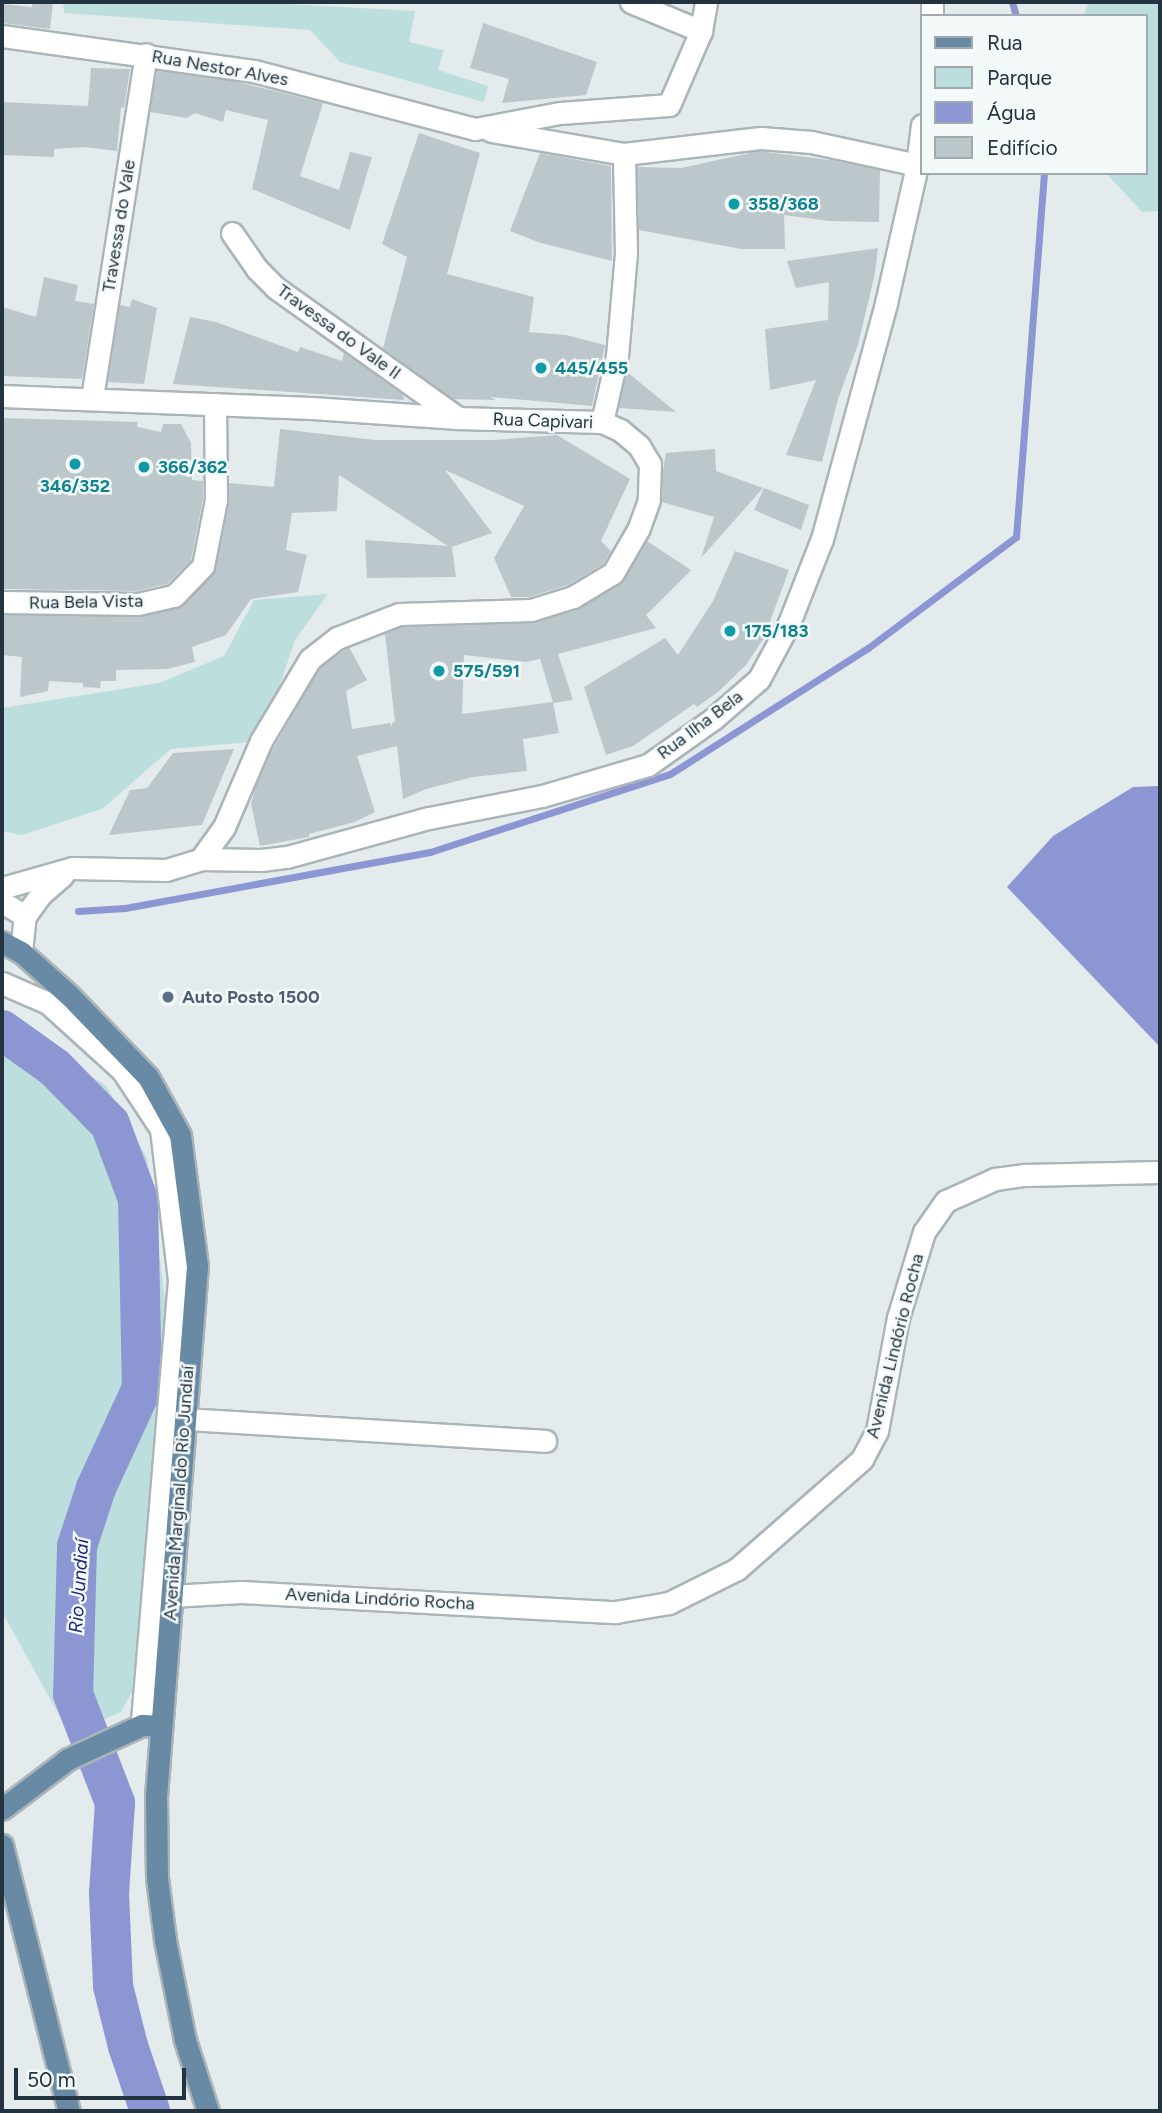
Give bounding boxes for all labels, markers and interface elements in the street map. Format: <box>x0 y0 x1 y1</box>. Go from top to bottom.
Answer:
legend <box>920 14 1148 175</box>
text: Rua <box>987 30 1023 55</box>
street label: Rua Nestor Alves <box>150 45 290 91</box>
text: Parque <box>987 65 1052 90</box>
text: Água <box>987 100 1036 125</box>
text: Edifício <box>987 135 1058 160</box>
street label: Travessa do Vale <box>98 158 140 294</box>
place label: 358/368 <box>748 193 819 215</box>
marker: 358/368 <box>726 196 742 212</box>
street label: Travessa do Vale II <box>273 280 405 384</box>
place label: 445/455 <box>555 357 628 379</box>
marker: 445/455 <box>533 360 549 376</box>
street label: Rua Capivari <box>492 408 594 434</box>
marker: 346/352 <box>67 456 83 472</box>
place label: 366/362 <box>158 456 228 478</box>
marker: 366/362 <box>136 459 152 475</box>
place label: 346/352 <box>40 475 110 497</box>
street label: Rua Bela Vista <box>29 590 143 614</box>
place label: 175/183 <box>744 620 808 642</box>
marker: 175/183 <box>722 623 738 639</box>
place label: 575/591 <box>453 660 520 682</box>
marker: 575/591 <box>431 663 447 679</box>
street label: Rua Ilha Bela <box>653 686 747 764</box>
place label: Auto Posto 1500 <box>182 986 320 1008</box>
marker: Auto Posto 1500 <box>160 989 176 1005</box>
street label: Avenida Lindório Rocha <box>862 1251 928 1441</box>
street label: Avenida Marginal do Rio Jundiaí <box>159 1365 199 1621</box>
water label: Rio Jundiaí <box>64 1538 94 1634</box>
street label: Avenida Lindório Rocha <box>285 1583 475 1615</box>
scale bar <box>18 2054 189 2098</box>
text: 50 m <box>27 2067 76 2092</box>

